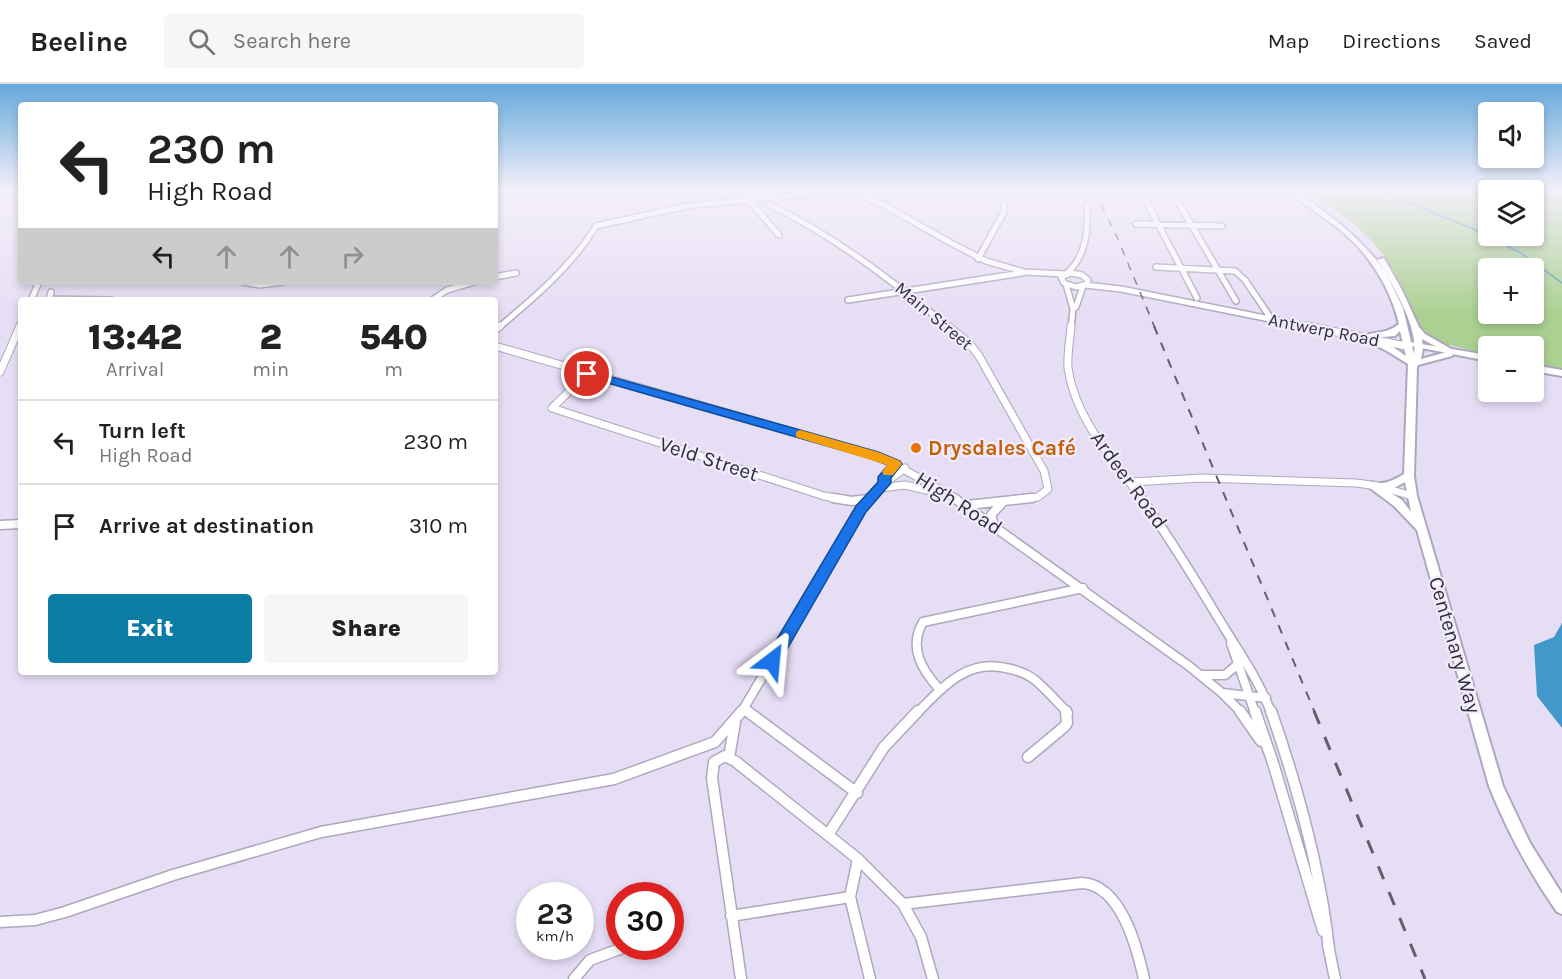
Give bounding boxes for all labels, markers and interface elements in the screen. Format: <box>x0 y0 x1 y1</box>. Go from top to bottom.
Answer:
search box <box>164 14 584 68</box>
text: Beeline <box>30 25 128 58</box>
icon: search <box>185 25 218 58</box>
text: Search here <box>233 28 351 54</box>
text: Map <box>1268 29 1309 53</box>
text: Directions <box>1342 29 1441 53</box>
text: Saved <box>1474 29 1532 53</box>
map controls <box>1478 102 1544 402</box>
button: sound <box>1478 102 1544 168</box>
text: 230 m <box>147 124 276 174</box>
icon: left <box>48 126 126 204</box>
text: High Road <box>147 175 273 207</box>
button: layers <box>1478 180 1544 246</box>
icon: left <box>147 240 180 273</box>
icon: ahead <box>210 240 243 273</box>
icon: ahead <box>273 240 306 273</box>
icon: right <box>336 240 369 273</box>
button: + <box>1478 258 1544 324</box>
street label: Main Street <box>891 277 978 355</box>
street label: Antwerp Road <box>1266 308 1382 352</box>
text: 13:42 <box>88 316 182 358</box>
text: 2 <box>259 316 282 358</box>
text: 540 <box>359 316 428 358</box>
button: − <box>1478 336 1544 402</box>
pin <box>561 348 612 399</box>
icon: arrive <box>570 357 603 390</box>
text: Arrival <box>106 358 164 381</box>
text: min <box>252 358 289 381</box>
text: m <box>384 358 403 381</box>
text: Turn left <box>99 418 186 444</box>
icon: left <box>48 426 81 459</box>
street label: Ardeer Road <box>1086 427 1172 533</box>
text: 230 m <box>403 429 468 455</box>
street label: Veld Street <box>656 432 762 486</box>
place label: Drysdales Café <box>928 436 1076 460</box>
marker: Drysdales Café <box>909 441 923 455</box>
text: High Road <box>99 444 192 467</box>
street label: High Road <box>911 466 1007 540</box>
icon: arrive <box>48 510 81 543</box>
text: Arrive at destination <box>99 513 314 539</box>
text: 310 m <box>409 513 468 539</box>
street label: Centenary Way <box>1424 574 1486 716</box>
button: Exit <box>48 594 252 663</box>
button: Share <box>264 594 468 663</box>
position arrow <box>740 629 804 693</box>
speed limit sign: 30 <box>606 882 684 960</box>
text: 23 <box>537 896 573 932</box>
text: km/h <box>536 927 574 945</box>

